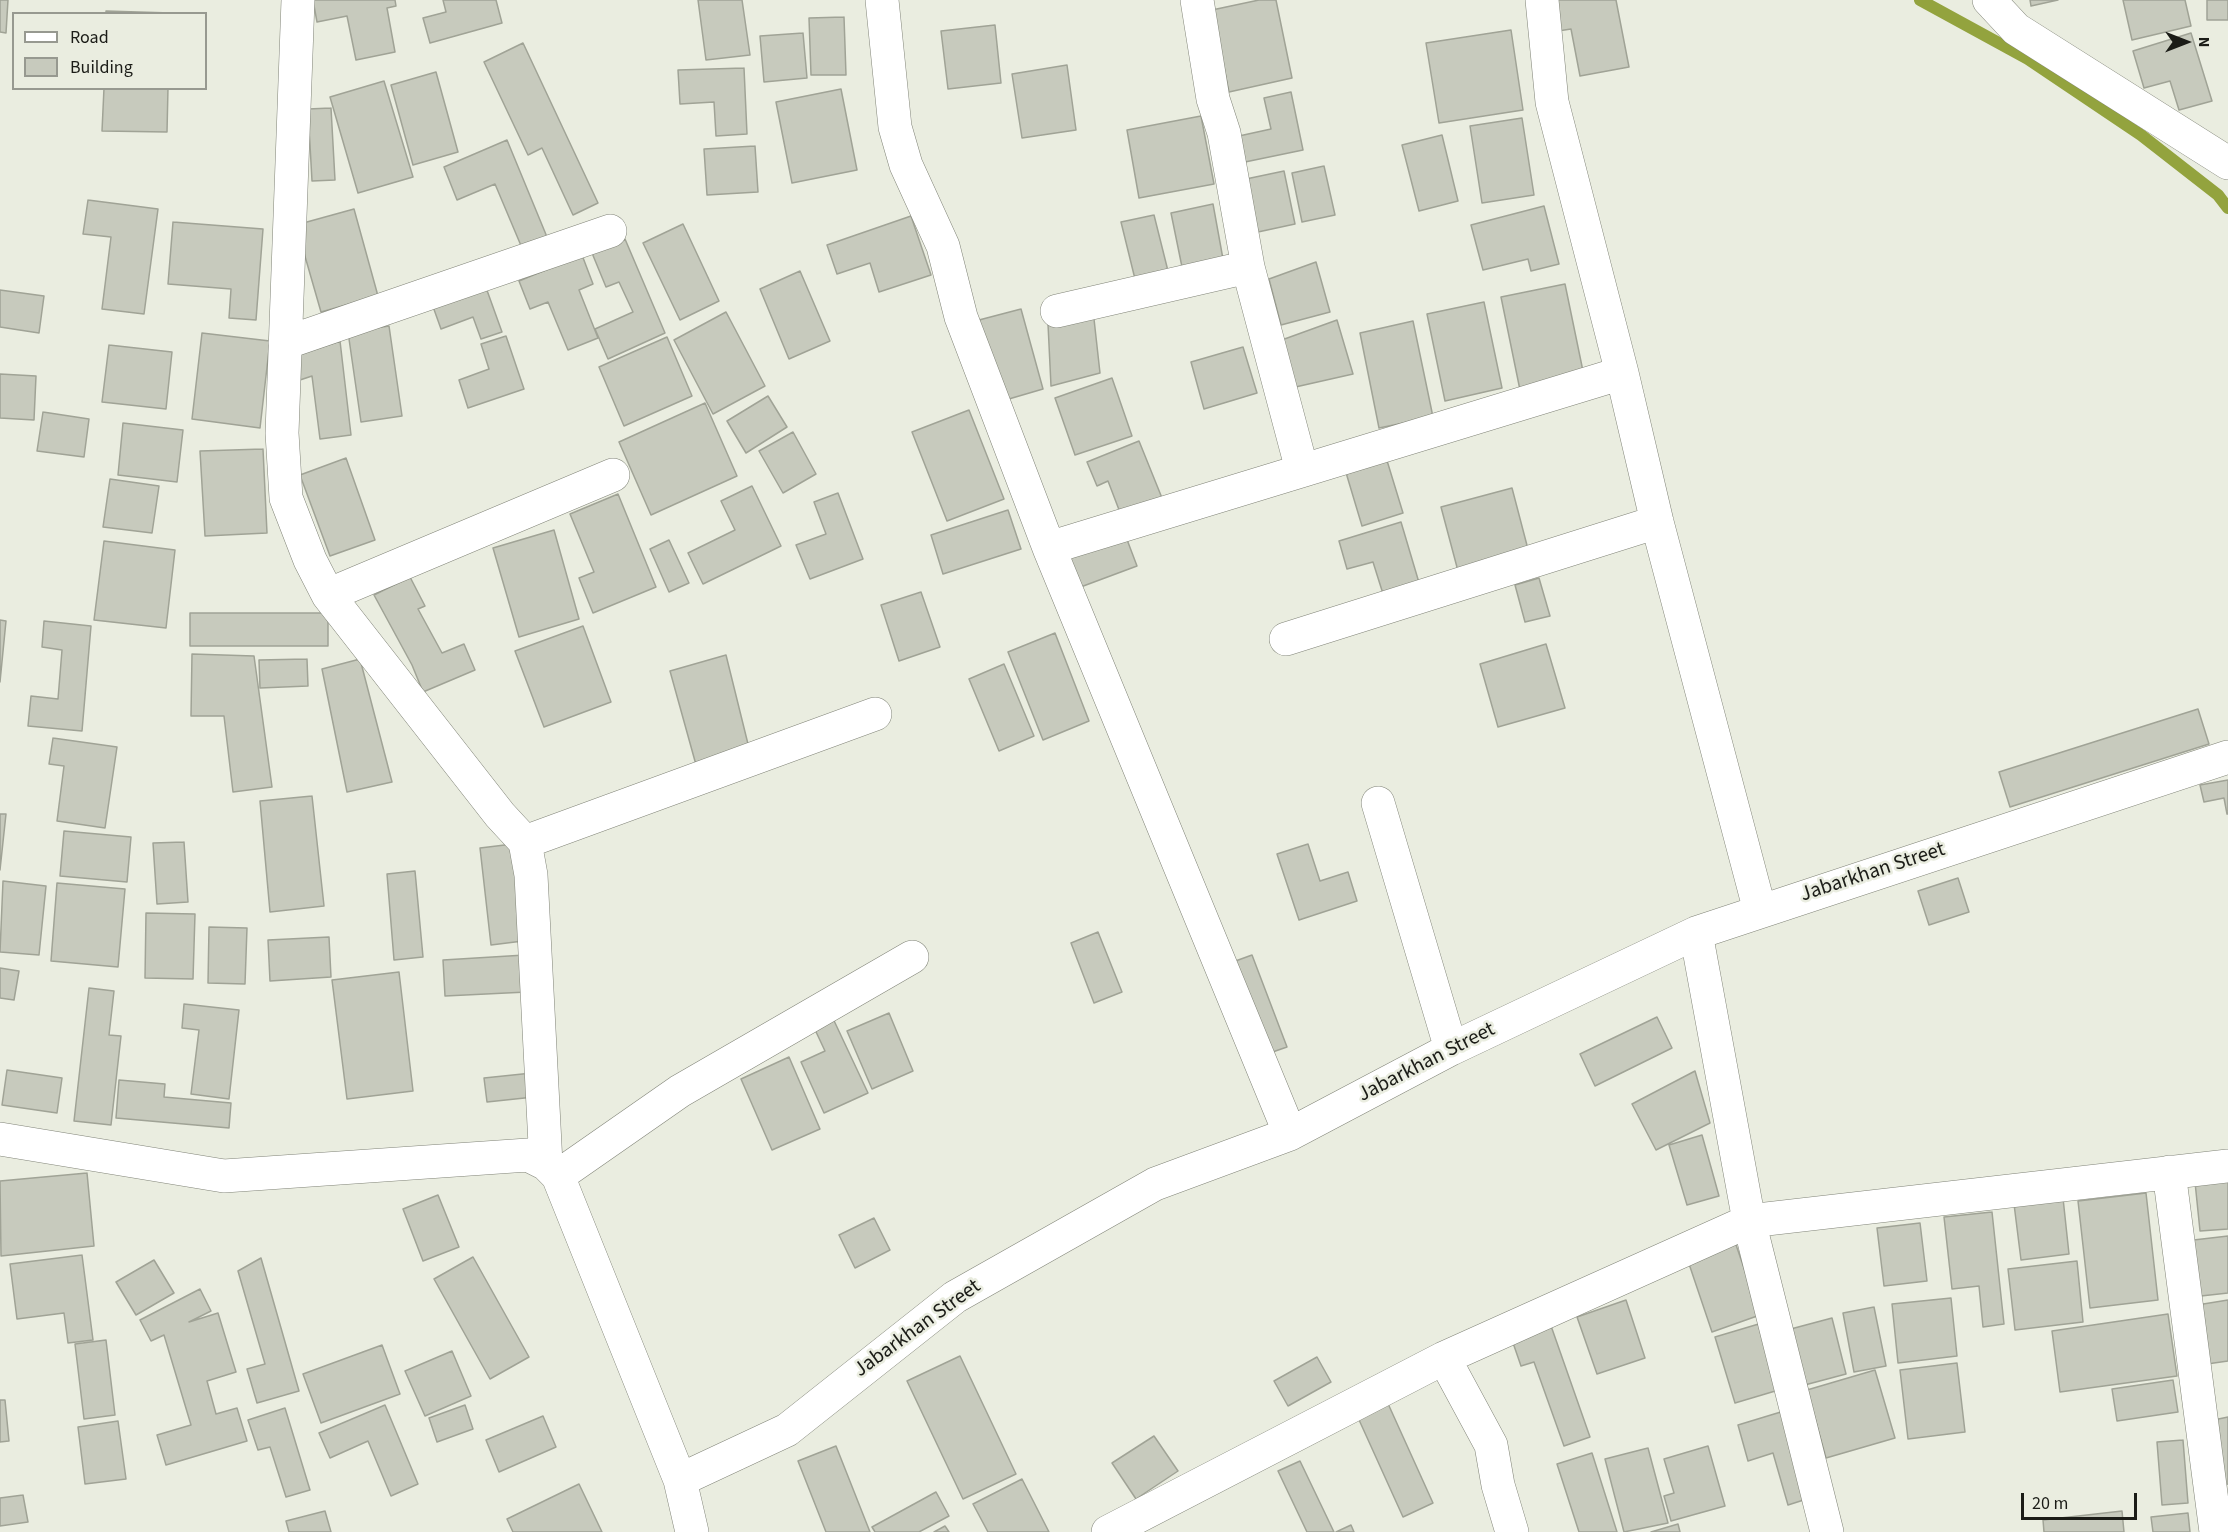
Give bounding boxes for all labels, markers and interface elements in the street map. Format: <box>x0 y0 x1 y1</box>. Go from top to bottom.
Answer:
legend <box>12 12 207 90</box>
north arrow <box>2156 12 2216 72</box>
text: Road <box>70 25 109 50</box>
text: N <box>2193 37 2215 47</box>
text: Building <box>70 55 133 80</box>
street label: Jabarkhan Street <box>1798 838 1948 908</box>
street label: Jabarkhan Street <box>1354 1018 1500 1108</box>
street label: Jabarkhan Street <box>850 1275 986 1383</box>
scale bar <box>2024 1481 2140 1519</box>
text: 20 m <box>2032 1491 2068 1516</box>

